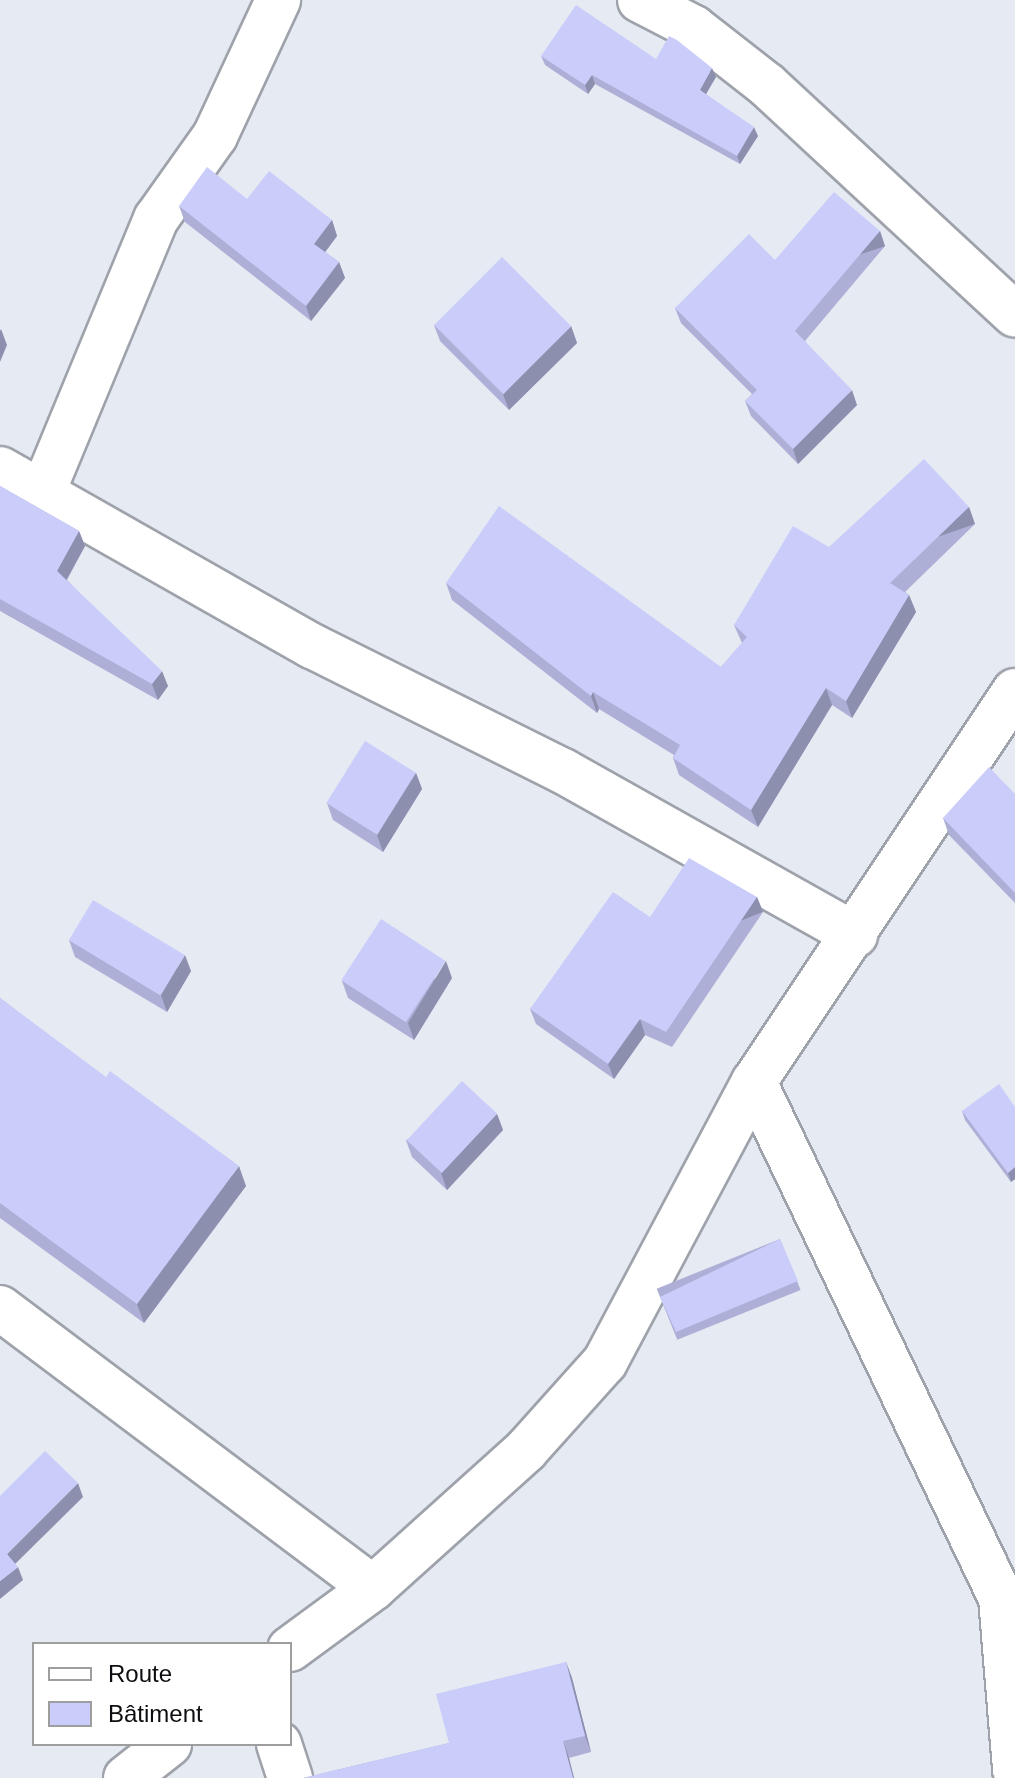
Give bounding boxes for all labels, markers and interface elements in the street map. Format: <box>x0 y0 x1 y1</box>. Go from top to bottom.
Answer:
legend <box>32 1642 292 1746</box>
text: Route <box>108 1660 172 1687</box>
text: Bâtiment <box>108 1700 203 1727</box>

